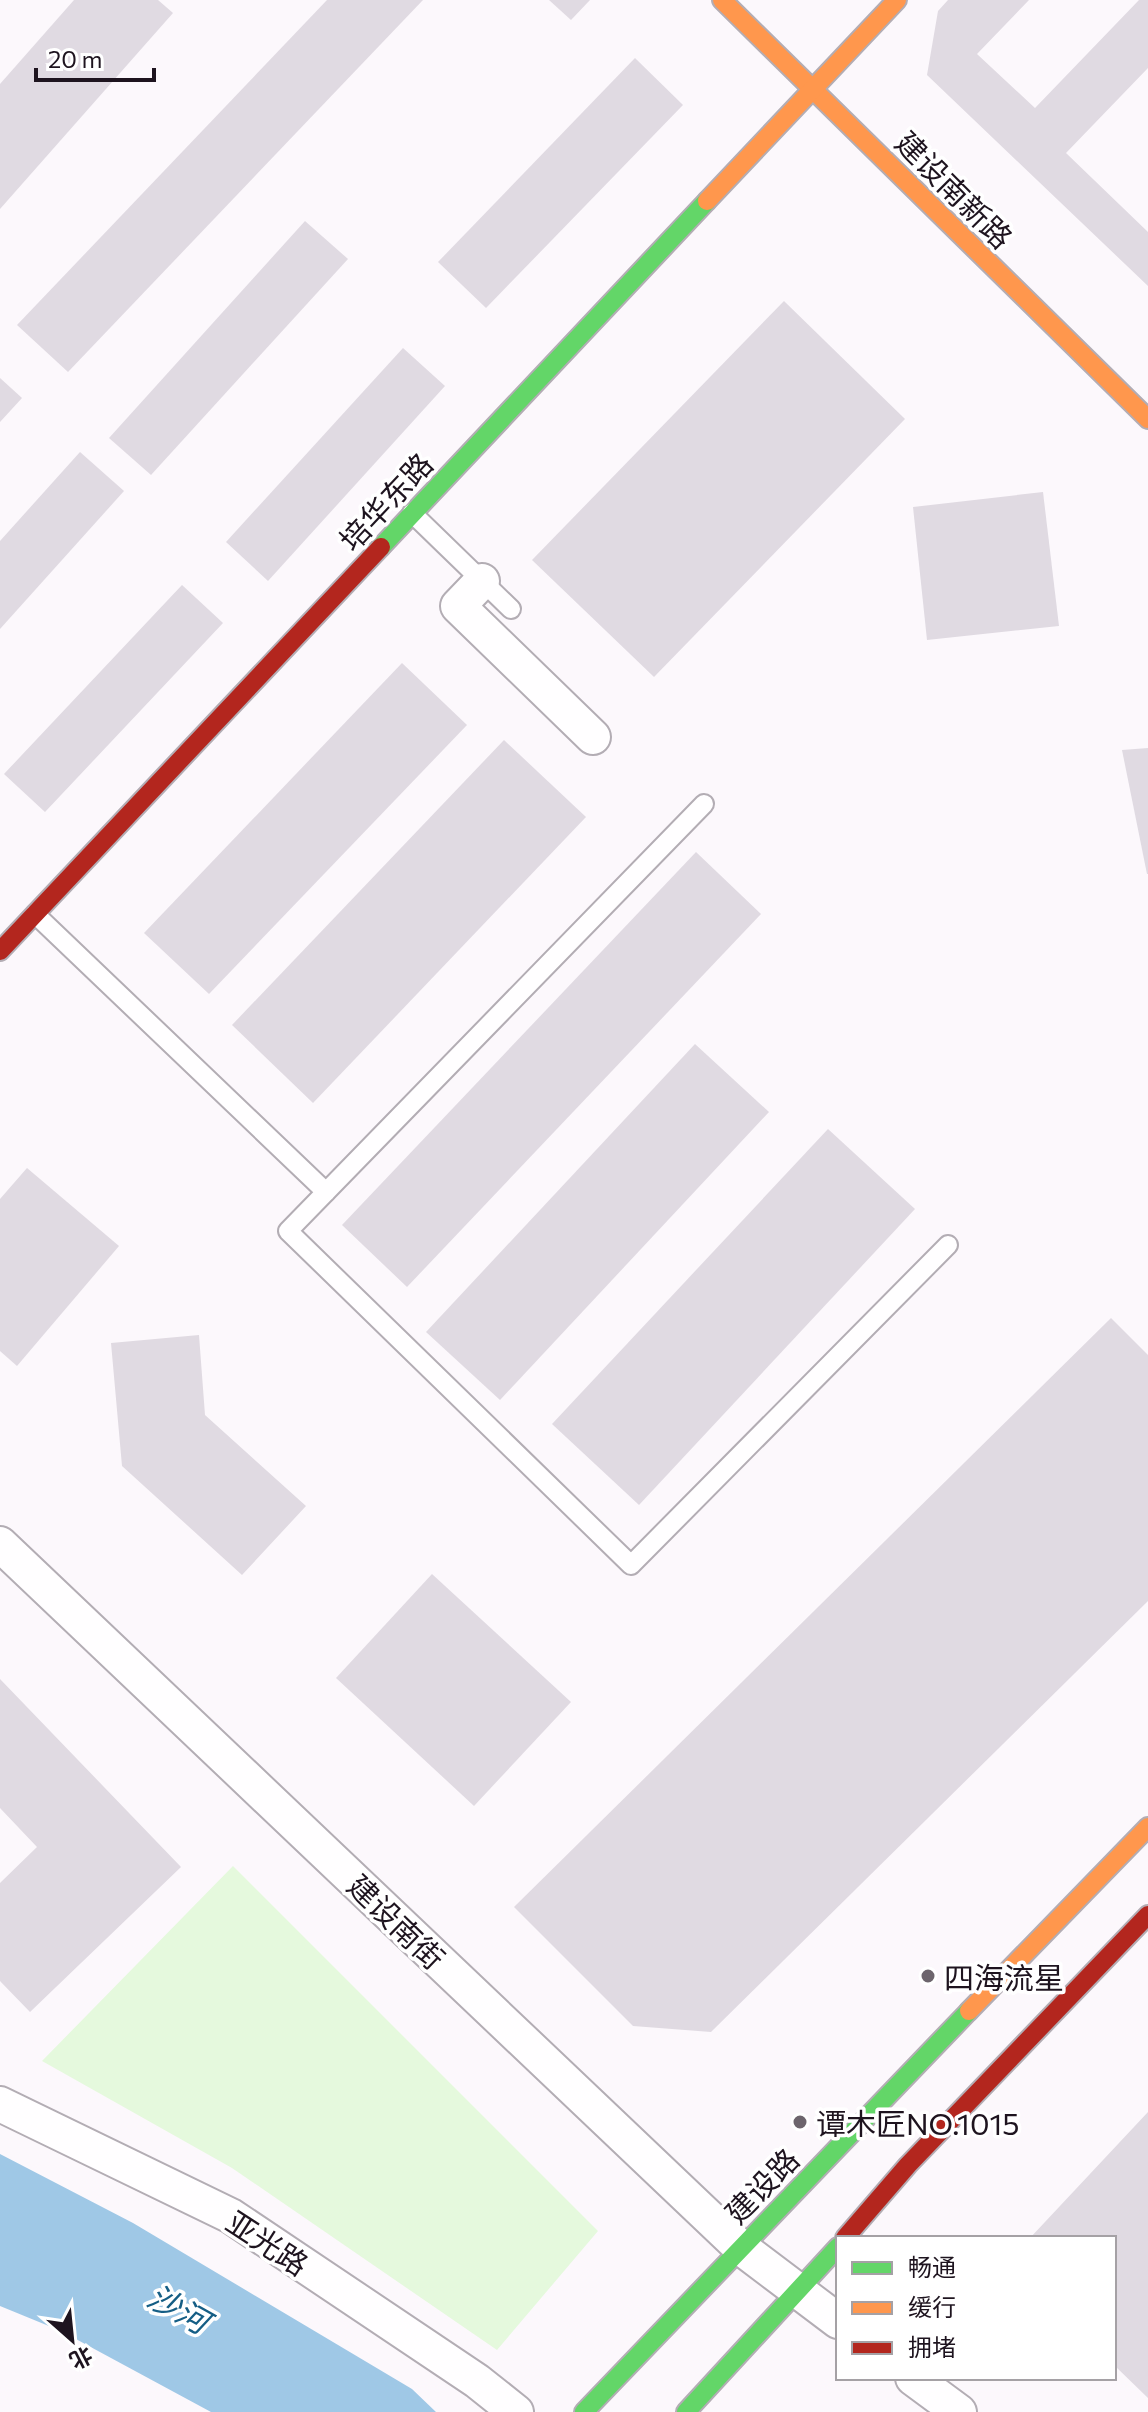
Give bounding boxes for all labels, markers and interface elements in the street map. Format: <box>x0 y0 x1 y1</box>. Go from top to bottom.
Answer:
scale bar <box>36 32 154 82</box>
text: 20 m <box>48 44 102 73</box>
street label: 建设南新路 <box>889 123 1021 255</box>
street label: 培华东路 <box>331 445 439 557</box>
street label: 建设南街 <box>341 1866 453 1976</box>
place label: 四海流星 <box>944 1958 1064 1995</box>
marker: 四海流星 <box>919 1967 937 1985</box>
place label: 谭木匠NO.1015 <box>816 2104 1020 2141</box>
marker: 谭木匠NO.1015 <box>791 2113 809 2131</box>
street label: 建设路 <box>716 2140 806 2230</box>
street label: 亚光路 <box>220 2202 316 2282</box>
legend <box>836 2236 1116 2380</box>
text: 畅通 <box>908 2252 956 2281</box>
water label: 沙河 <box>141 2275 222 2344</box>
text: 缓行 <box>908 2292 956 2321</box>
north arrow <box>32 2300 112 2380</box>
text: 拥堵 <box>908 2332 956 2361</box>
text: 北 <box>65 2341 97 2375</box>

